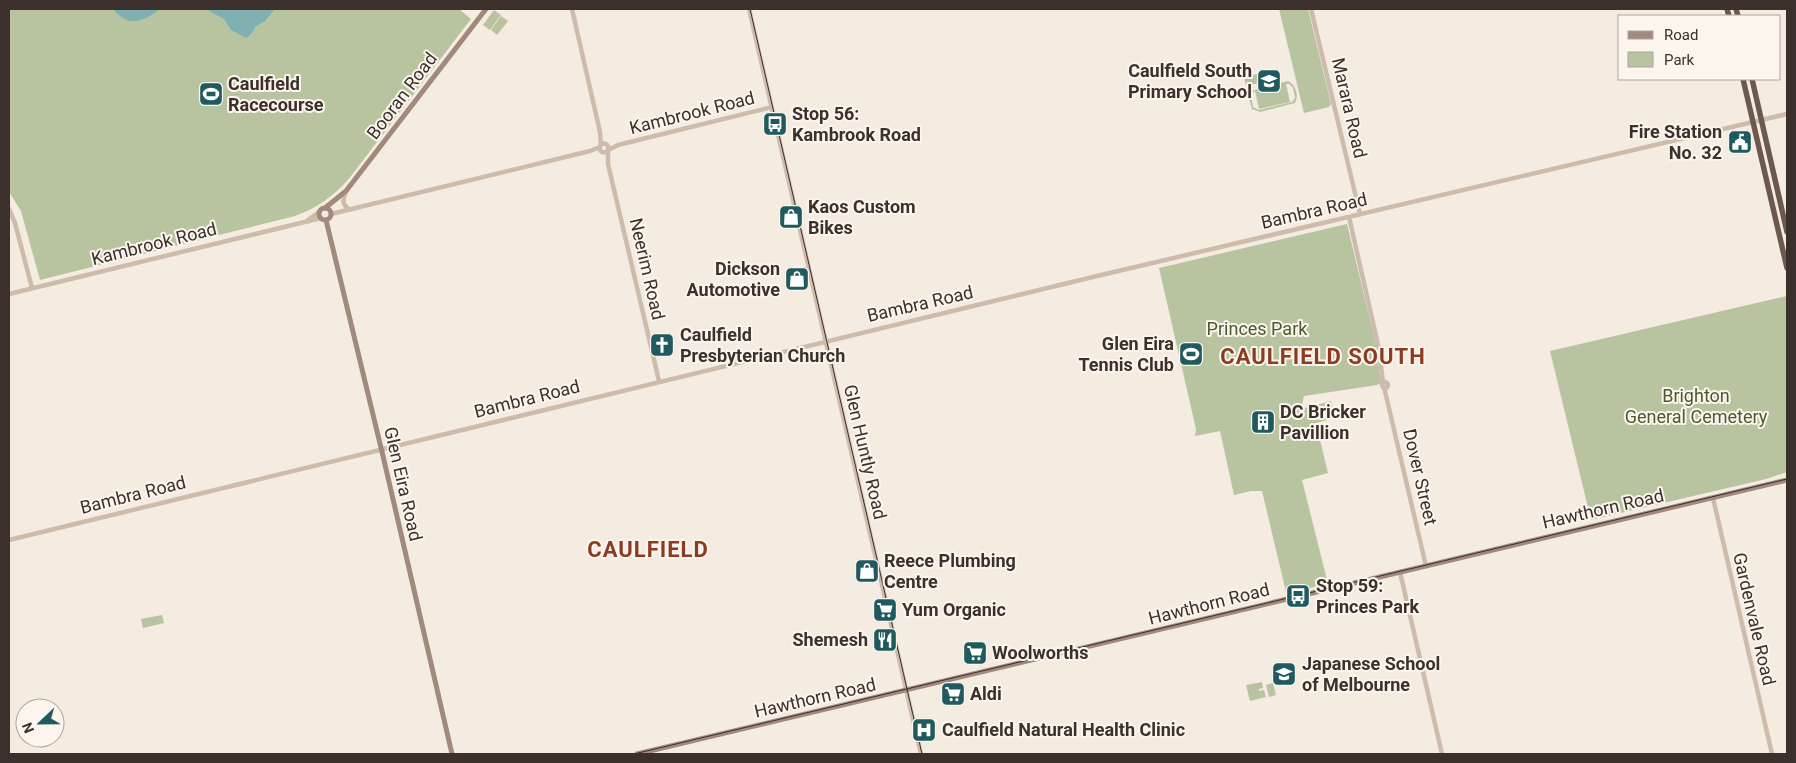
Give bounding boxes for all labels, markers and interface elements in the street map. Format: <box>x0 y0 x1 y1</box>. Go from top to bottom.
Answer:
legend <box>1618 15 1781 80</box>
text: Road <box>1664 26 1698 44</box>
street label: Booran Road <box>362 48 441 143</box>
text: Park <box>1664 51 1695 69</box>
street label: Marara Road <box>1328 56 1371 160</box>
place label: Caulfield South Primary School <box>1128 60 1252 102</box>
school or university icon: Caulfield South Primary School <box>1256 68 1282 94</box>
place label: Caulfield Racecourse <box>228 73 324 115</box>
sports icon: Caulfield Racecourse <box>198 81 224 107</box>
street label: Kambrook Road <box>627 87 757 138</box>
place label: Stop 56: Kambrook Road <box>792 103 921 145</box>
bus stop icon: Stop 56: Kambrook Road <box>762 111 788 137</box>
place label: Fire Station No. 32 <box>1629 121 1722 163</box>
public building icon: Fire Station No. 32 <box>1727 129 1753 155</box>
street label: Bambra Road <box>1259 188 1369 233</box>
place label: Kaos Custom Bikes <box>808 196 916 238</box>
shop icon: Kaos Custom Bikes <box>778 204 804 230</box>
street label: Neerim Road <box>626 216 669 322</box>
street label: Kambrook Road <box>89 218 219 269</box>
place label: Dickson Automotive <box>687 258 780 300</box>
shop icon: Dickson Automotive <box>784 266 810 292</box>
street label: Bambra Road <box>865 281 975 326</box>
park label: Princes Park <box>1207 318 1308 339</box>
place label: Caulfield Presbyterian Church <box>680 324 845 366</box>
church icon: Caulfield Presbyterian Church <box>649 332 675 358</box>
place label: Glen Eira Tennis Club <box>1079 333 1174 375</box>
sports icon: Glen Eira Tennis Club <box>1178 341 1204 367</box>
district label: CAULFIELD SOUTH <box>1220 344 1426 369</box>
street label: Bambra Road <box>472 375 582 422</box>
street label: Glen Huntly Road <box>840 382 891 521</box>
park label: Brighton General Cemetery <box>1625 385 1768 427</box>
place label: DC Bricker Pavillion <box>1280 401 1366 443</box>
building icon: DC Bricker Pavillion <box>1250 409 1276 435</box>
street label: Glen Eira Road <box>380 425 427 543</box>
street label: Dover Street <box>1399 427 1442 527</box>
street label: Bambra Road <box>78 471 188 518</box>
street label: Hawthorn Road <box>1540 484 1666 533</box>
district label: CAULFIELD <box>587 537 709 562</box>
place label: Reece Plumbing Centre <box>884 550 1016 592</box>
street label: Gardenvale Road <box>1729 550 1780 687</box>
shop icon: Reece Plumbing Centre <box>854 558 880 584</box>
place label: Stop 59: Princes Park <box>1316 575 1420 617</box>
street label: Hawthorn Road <box>1146 578 1272 629</box>
bus stop icon: Stop 59: Princes Park <box>1285 583 1311 609</box>
supermarket icon: Yum Organic <box>872 597 898 623</box>
place label: Yum Organic <box>902 599 1006 620</box>
restaurant icon: Shemesh <box>872 627 898 653</box>
place label: Shemesh <box>792 629 868 650</box>
supermarket icon: Woolworths <box>962 640 988 666</box>
place label: Woolworths <box>992 642 1088 663</box>
place label: Japanese School of Melbourne <box>1302 653 1440 695</box>
school or university icon: Japanese School of Melbourne <box>1271 661 1297 687</box>
street label: Hawthorn Road <box>752 673 878 722</box>
supermarket icon: Aldi <box>940 681 966 707</box>
place label: Aldi <box>970 683 1002 704</box>
north arrow <box>15 698 65 748</box>
hospital icon: Caulfield Natural Health Clinic <box>911 717 937 743</box>
place label: Caulfield Natural Health Clinic <box>942 719 1185 740</box>
text: N <box>19 720 37 735</box>

